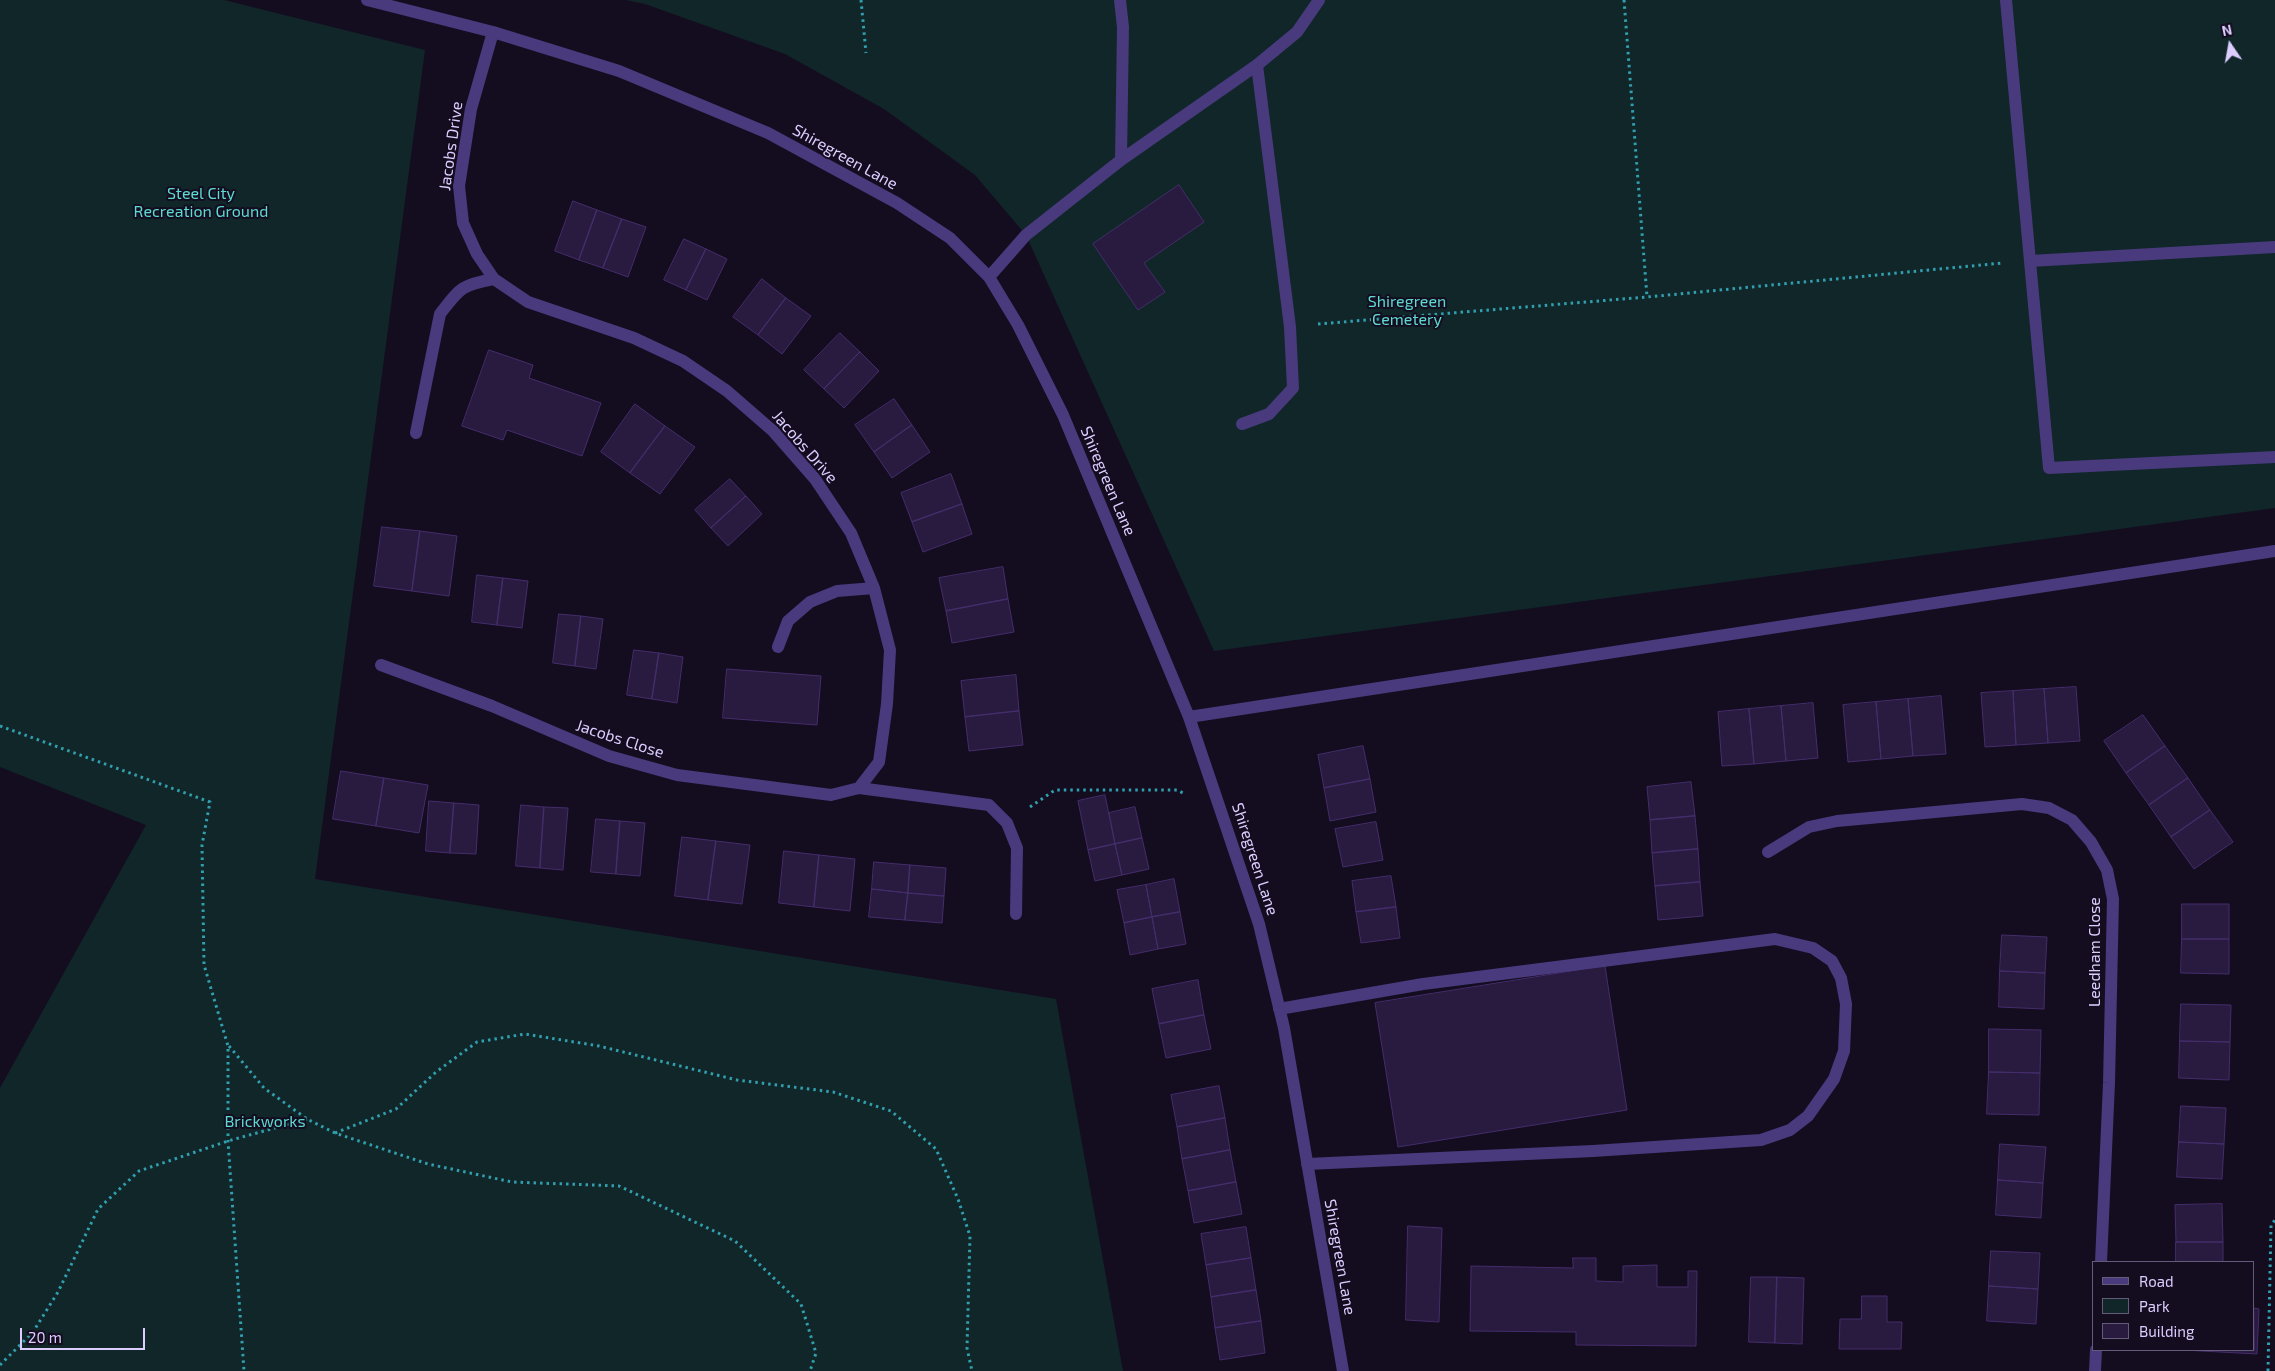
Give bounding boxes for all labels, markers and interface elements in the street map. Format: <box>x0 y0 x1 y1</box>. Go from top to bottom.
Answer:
north arrow <box>2205 20 2255 70</box>
text: N <box>2220 20 2233 39</box>
street label: Jacobs Drive <box>435 100 467 192</box>
street label: Shiregreen Lane <box>789 120 901 194</box>
park label: Steel City Recreation Ground <box>134 184 268 222</box>
park label: Shiregreen Cemetery <box>1368 292 1446 330</box>
street label: Jacobs Drive <box>768 407 842 487</box>
street label: Shiregreen Lane <box>1076 423 1140 539</box>
street label: Jacobs Close <box>574 716 666 762</box>
street label: Shiregreen Lane <box>1228 800 1282 918</box>
street label: Leedham Close <box>2085 897 2105 1007</box>
park label: Brickworks <box>224 1112 306 1132</box>
street label: Shiregreen Lane <box>1320 1198 1360 1316</box>
legend <box>2092 1261 2255 1351</box>
text: Road <box>2139 1272 2174 1290</box>
text: Park <box>2139 1297 2170 1315</box>
scale bar <box>22 1318 148 1350</box>
text: Building <box>2139 1322 2194 1340</box>
text: 20 m <box>28 1328 62 1346</box>

